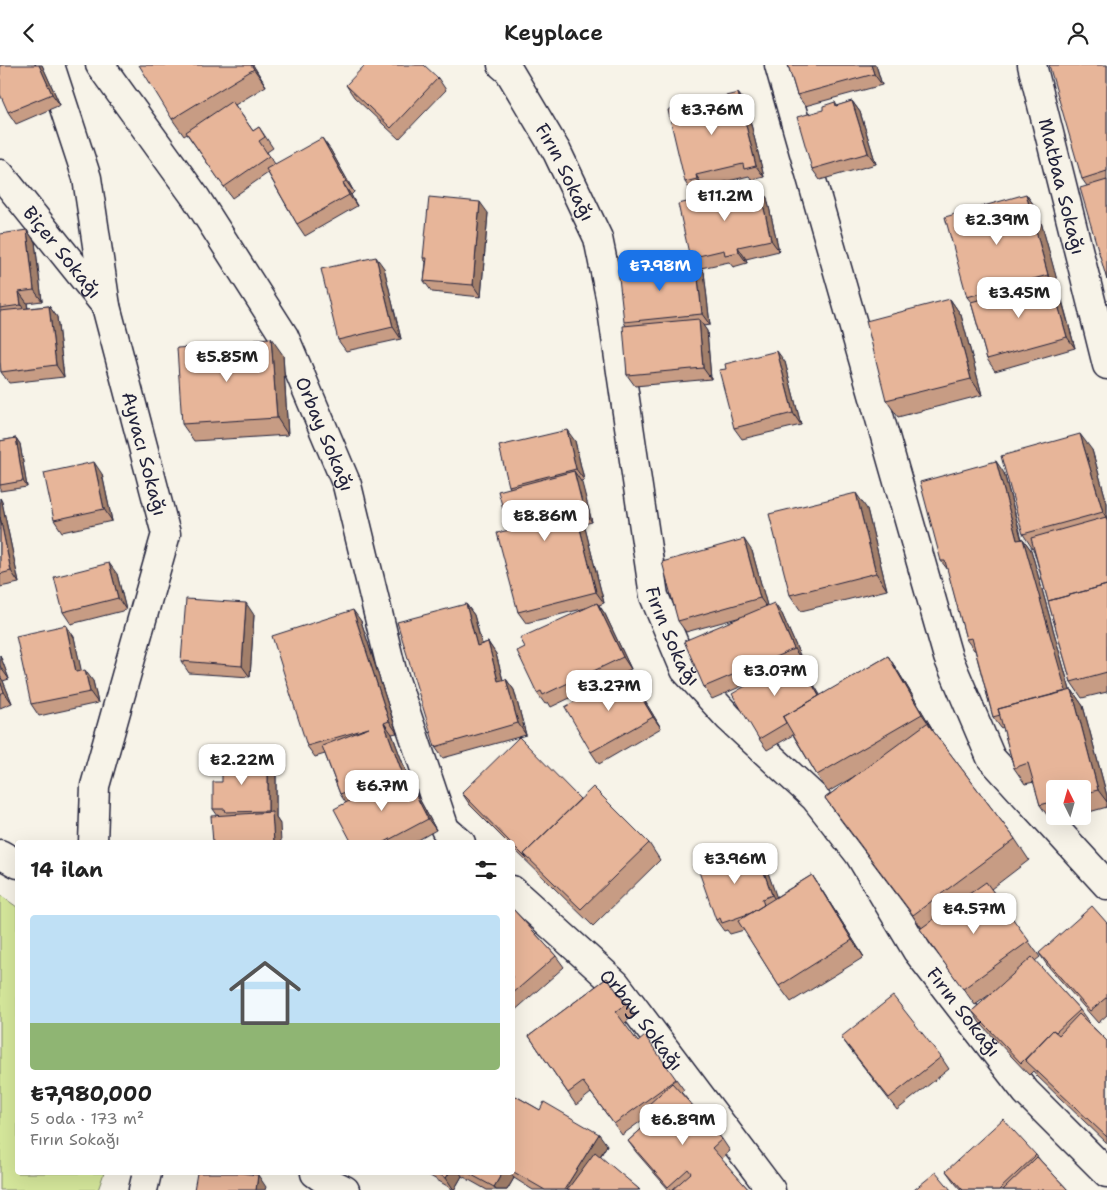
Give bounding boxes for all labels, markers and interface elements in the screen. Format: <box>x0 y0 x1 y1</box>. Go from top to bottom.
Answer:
text: Keyplace <box>504 18 603 47</box>
icon: back <box>15 19 43 47</box>
icon: person <box>1064 19 1092 47</box>
pin: ₺3.76M <box>671 93 753 136</box>
text: ₺3.76M <box>681 99 743 120</box>
street label: Matbaa Sokağı <box>1033 116 1091 257</box>
street label: Fırın Sokağı <box>530 119 600 225</box>
pin: ₺11.2M <box>684 179 766 222</box>
text: ₺11.2M <box>697 185 753 206</box>
street label: Biçer Sokağı <box>17 201 107 304</box>
pin: ₺2.39M <box>956 203 1038 246</box>
text: ₺2.39M <box>965 209 1029 230</box>
pin: ₺7.98M <box>619 249 701 292</box>
text: ₺7.98M <box>629 255 691 276</box>
pin: ₺3.45M <box>978 277 1060 319</box>
text: ₺3.45M <box>988 282 1050 303</box>
pin: ₺5.85M <box>186 341 268 383</box>
text: ₺5.85M <box>196 346 258 367</box>
street label: Orbay Sokağı <box>290 373 360 494</box>
street label: Ayvacı Sokağı <box>116 389 173 519</box>
pin: ₺8.86M <box>504 499 586 542</box>
text: ₺8.86M <box>513 505 577 526</box>
street label: Fırın Sokağı <box>640 585 705 691</box>
pin: ₺3.07M <box>734 655 816 697</box>
text: ₺3.07M <box>743 660 807 681</box>
pin: ₺3.27M <box>568 669 650 712</box>
text: ₺3.27M <box>577 675 641 696</box>
pin: ₺2.22M <box>201 743 283 786</box>
text: ₺2.22M <box>210 749 274 770</box>
pin: ₺6.7M <box>347 769 417 812</box>
text: ₺6.7M <box>356 775 408 796</box>
north arrow <box>1046 780 1091 825</box>
map controls <box>1046 780 1091 825</box>
pin: ₺3.96M <box>694 843 776 885</box>
text: ₺3.96M <box>704 848 766 869</box>
text: 14 ilan <box>30 856 103 884</box>
icon: filters <box>472 856 500 884</box>
pin: ₺4.57M <box>933 893 1015 935</box>
text: ₺4.57M <box>942 898 1006 919</box>
icon: home <box>220 948 310 1038</box>
street label: Fırın Sokağı <box>921 962 1006 1062</box>
street label: Orbay Sokağı <box>594 963 689 1076</box>
text: ₺7,980,000 <box>30 1080 152 1108</box>
pin: ₺6.89M <box>642 1103 724 1146</box>
text: 5 oda · 173 m² <box>30 1108 144 1129</box>
text: ₺6.89M <box>651 1109 715 1130</box>
text: Fırın Sokağı <box>30 1129 120 1150</box>

